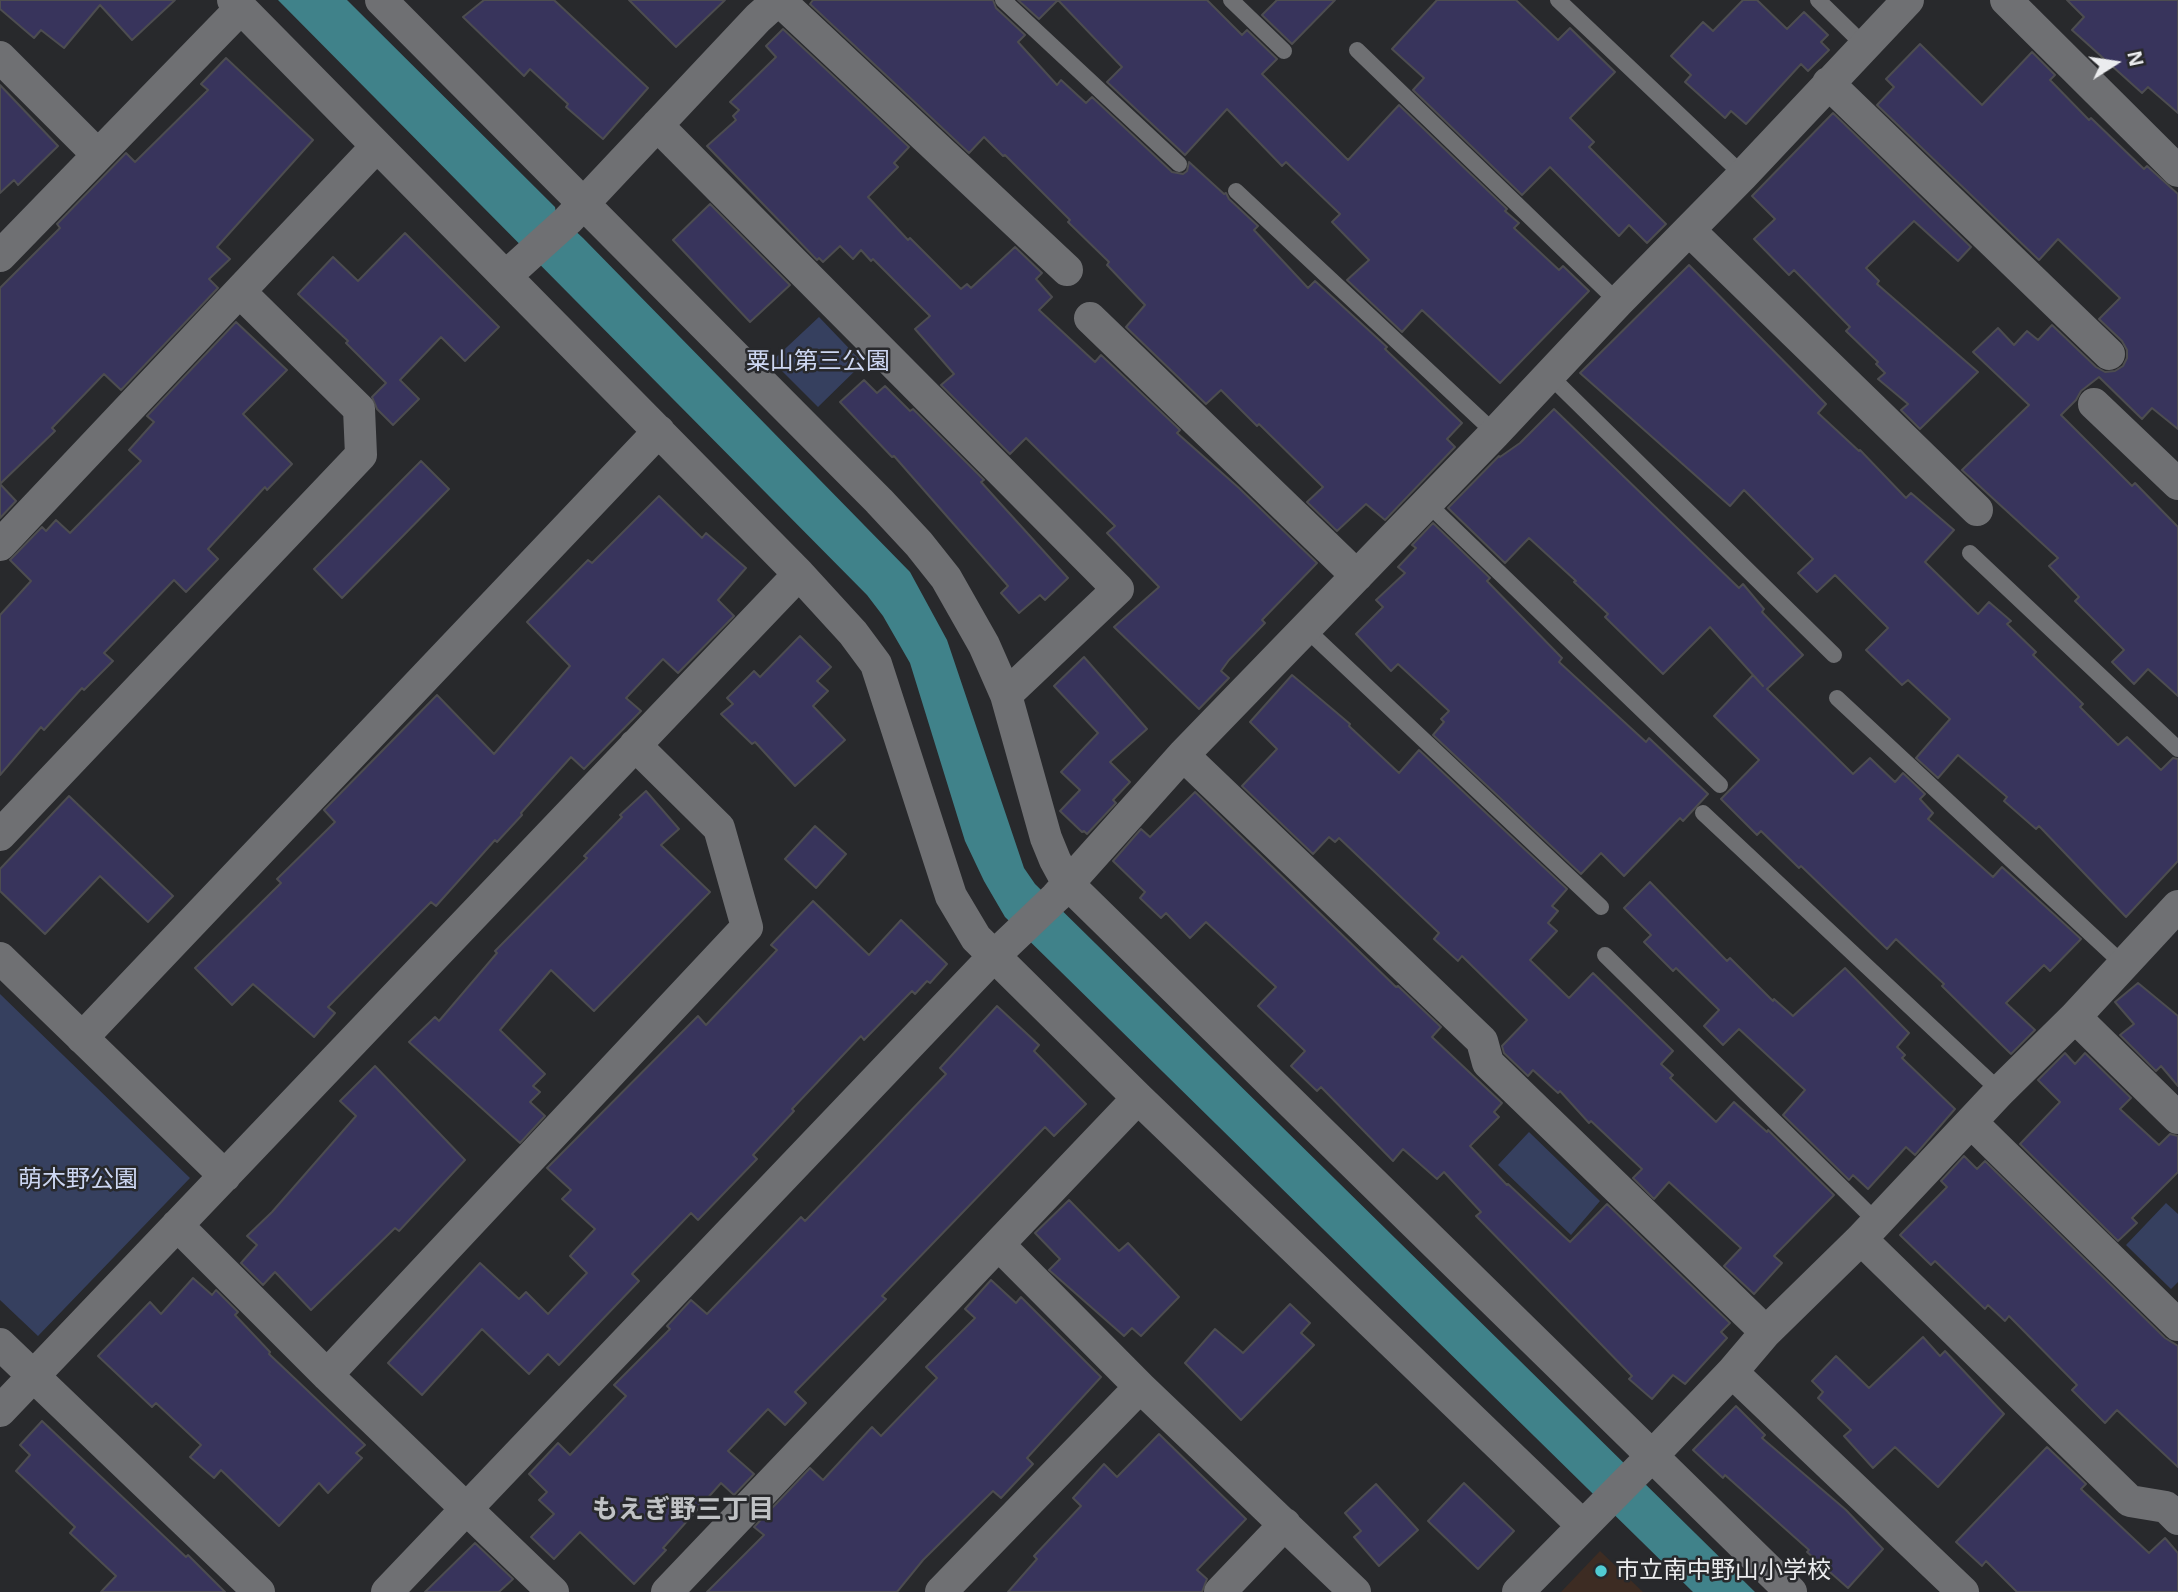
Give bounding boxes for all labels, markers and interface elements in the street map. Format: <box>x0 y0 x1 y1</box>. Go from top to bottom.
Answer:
north arrow <box>2080 28 2150 98</box>
text: N <box>2121 48 2150 69</box>
park label: 粟山第三公園 <box>746 348 890 376</box>
park label: 萌木野公園 <box>18 1166 138 1194</box>
district label: もえぎ野三丁目 <box>592 1495 774 1527</box>
place label: 市立南中野山小学校 <box>1615 1557 1831 1585</box>
marker: 市立南中野山小学校 <box>1593 1563 1609 1579</box>

